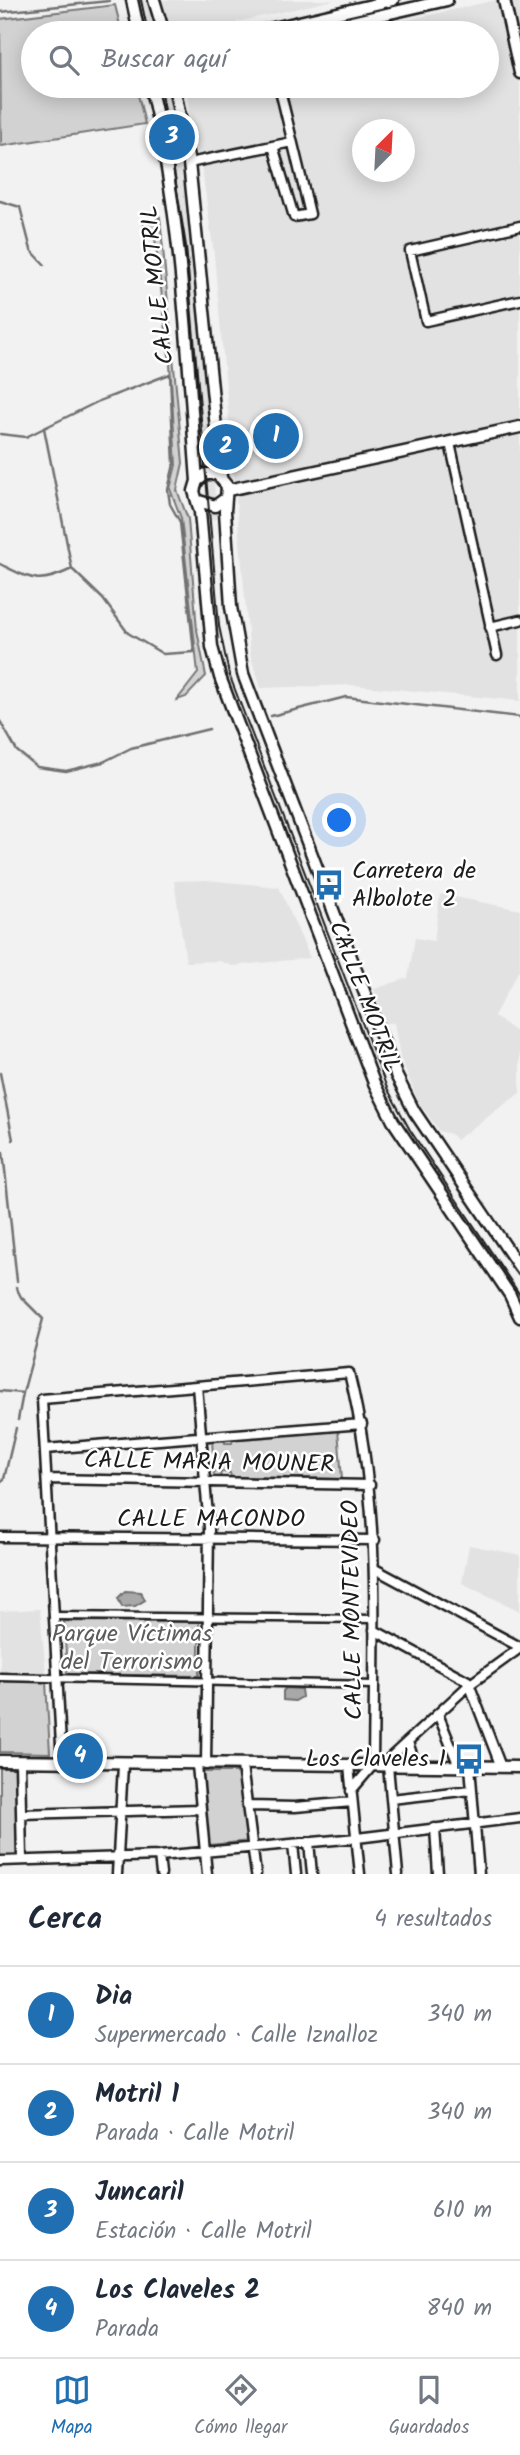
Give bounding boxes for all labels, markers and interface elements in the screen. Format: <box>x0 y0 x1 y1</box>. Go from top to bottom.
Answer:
search box <box>21 21 499 98</box>
text: Buscar aquí <box>101 39 227 81</box>
icon: search <box>45 41 83 79</box>
pin: 3 <box>149 111 195 163</box>
north arrow <box>352 119 415 182</box>
street label: CALLE MOTRIL <box>130 203 186 367</box>
pin: 1 <box>253 410 299 462</box>
pin: 2 <box>203 421 249 473</box>
your location <box>322 803 356 837</box>
place label: Carretera de Albolote 2 <box>352 852 476 919</box>
bus stop icon: Carretera de Albolote 2 <box>312 868 346 902</box>
street label: CALLE MOTRIL <box>317 915 411 1079</box>
street label: CALLE MARIA MOUNER <box>84 1441 334 1485</box>
street label: CALLE MONTEVIDEO <box>332 1499 374 1720</box>
street label: CALLE MACONDO <box>117 1500 305 1539</box>
park label: Parque Víctimas del Terrorismo <box>52 1615 212 1682</box>
pin: 4 <box>57 1730 103 1782</box>
place label: Los Claveles 1 <box>306 1740 446 1779</box>
bus stop icon: Los Claveles 1 <box>452 1742 486 1776</box>
text: Cerca <box>28 1896 102 1944</box>
text: 4 resultados <box>374 1902 492 1938</box>
text: Dia <box>95 1976 132 2018</box>
text: 1 <box>48 1997 54 2033</box>
text: 340 m <box>427 1997 492 2033</box>
text: Supermercado · Calle Iznalloz <box>95 2018 378 2054</box>
text: Motril 1 <box>95 2074 179 2116</box>
text: 2 <box>44 2095 58 2131</box>
text: 340 m <box>427 2095 492 2131</box>
text: Parada · Calle Motril <box>95 2116 294 2152</box>
text: Juncaril <box>95 2172 184 2214</box>
text: 3 <box>45 2193 57 2229</box>
text: 610 m <box>433 2193 492 2229</box>
text: Estación · Calle Motril <box>95 2214 312 2250</box>
text: Los Claveles 2 <box>95 2270 260 2312</box>
text: 4 <box>45 2291 57 2327</box>
text: 840 m <box>426 2291 492 2327</box>
text: Parada <box>95 2312 159 2348</box>
tab: Mapa <box>51 2371 93 2443</box>
tab: Cómo llegar <box>194 2371 287 2443</box>
tab: Guardados <box>389 2371 469 2443</box>

